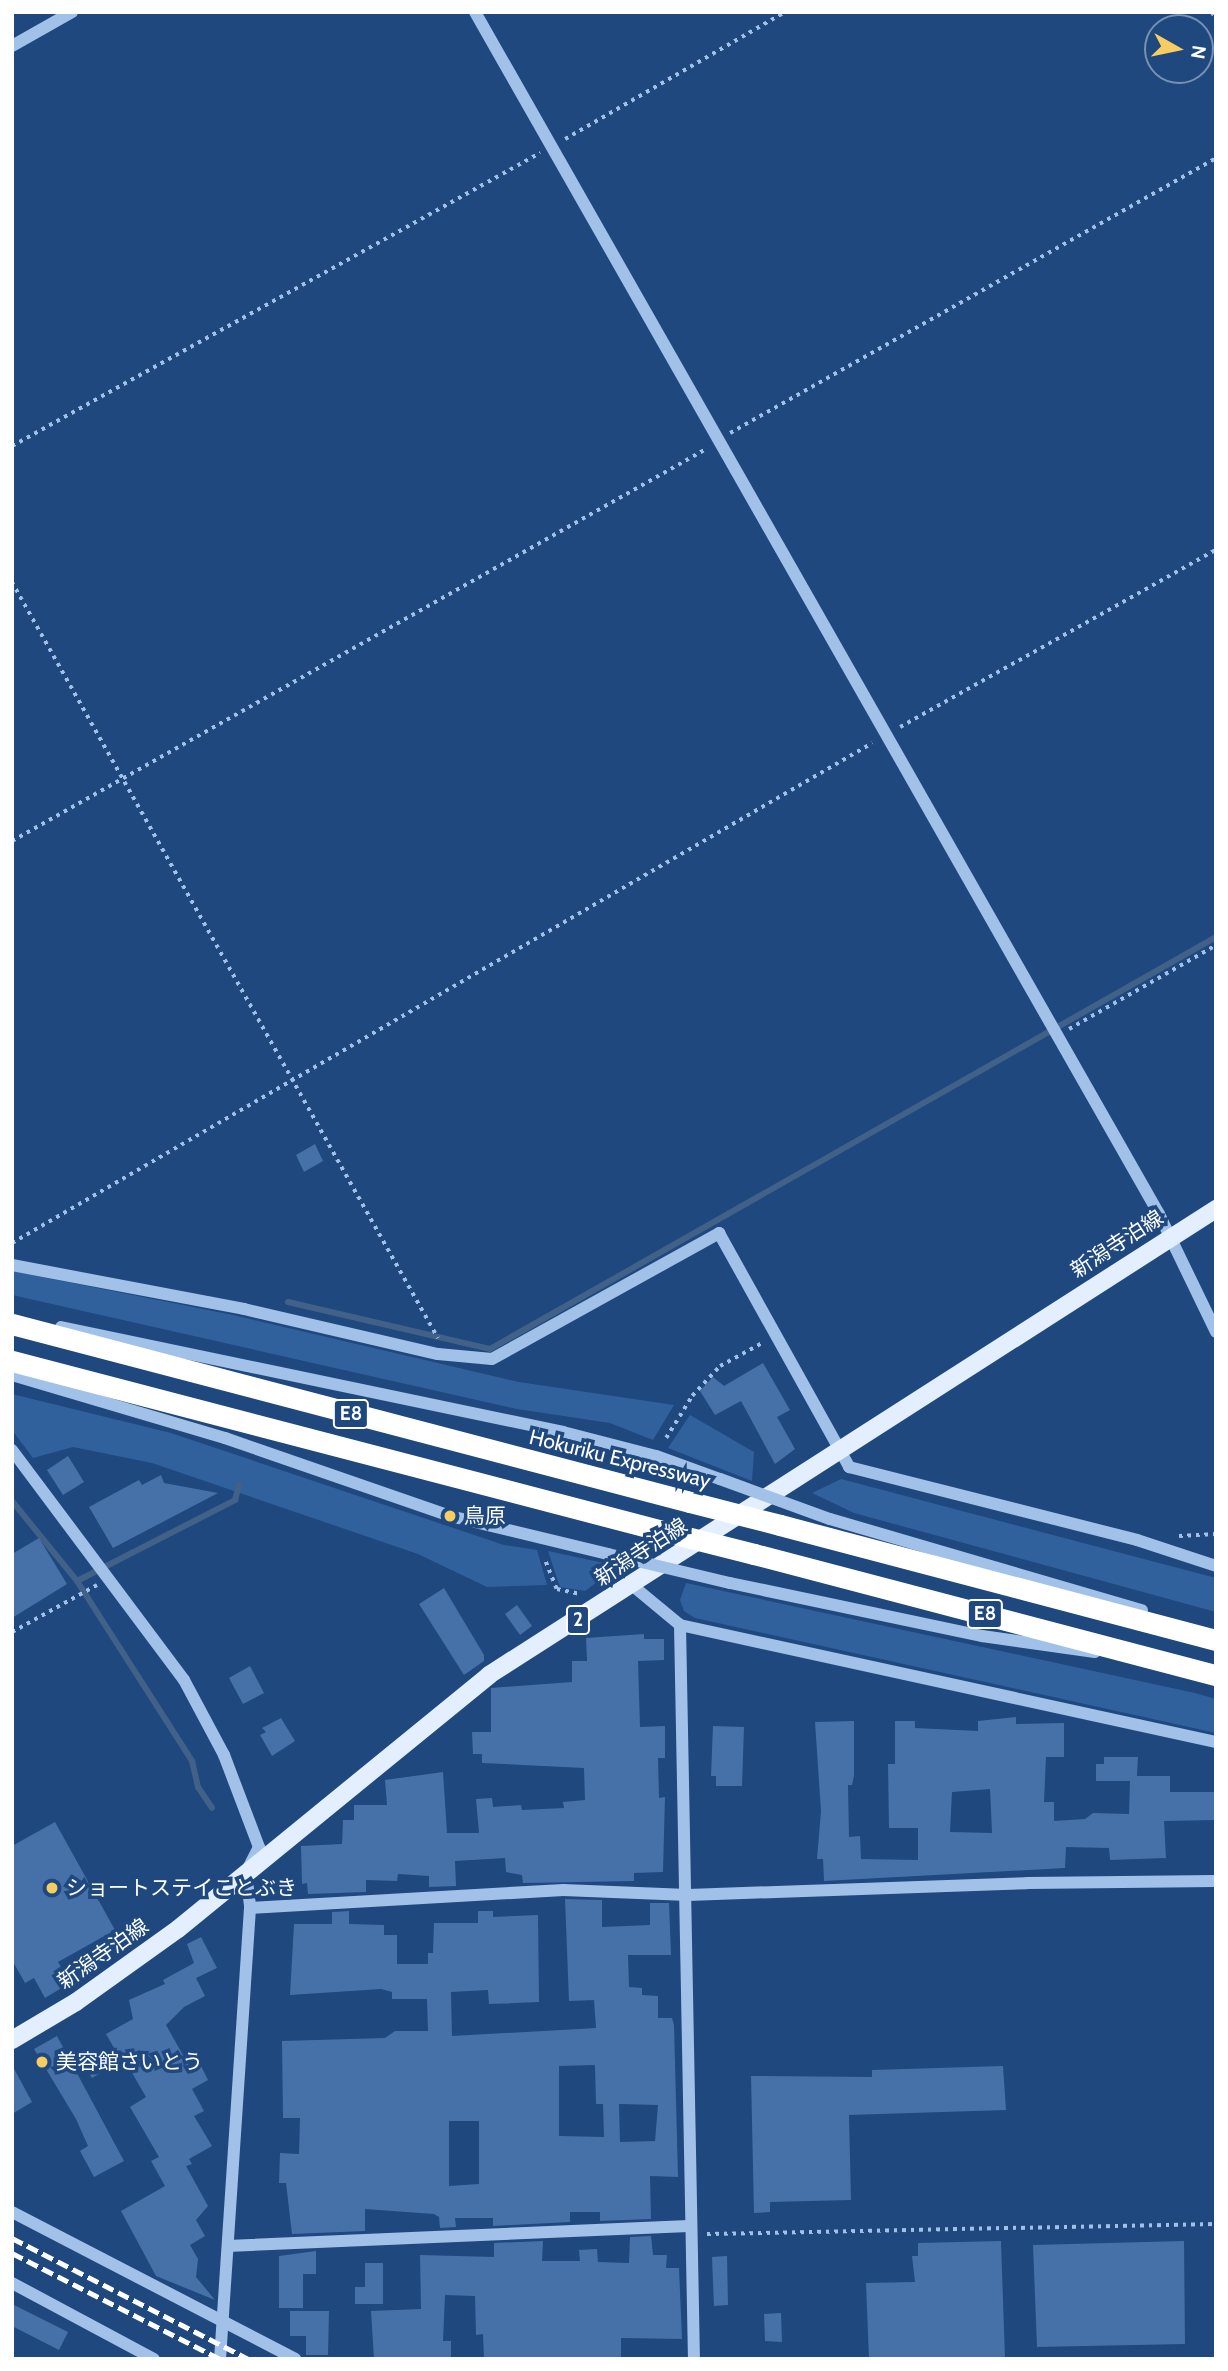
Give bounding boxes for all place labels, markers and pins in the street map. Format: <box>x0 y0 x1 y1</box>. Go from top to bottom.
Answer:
place label: 鳥原 <box>464 1503 506 1529</box>
marker: 鳥原 <box>442 1508 458 1524</box>
place label: ショートステイことぶき <box>66 1875 297 1901</box>
marker: ショートステイことぶき <box>44 1880 60 1896</box>
place label: 美容館さいとう <box>56 2049 203 2075</box>
marker: 美容館さいとう <box>34 2054 50 2070</box>

